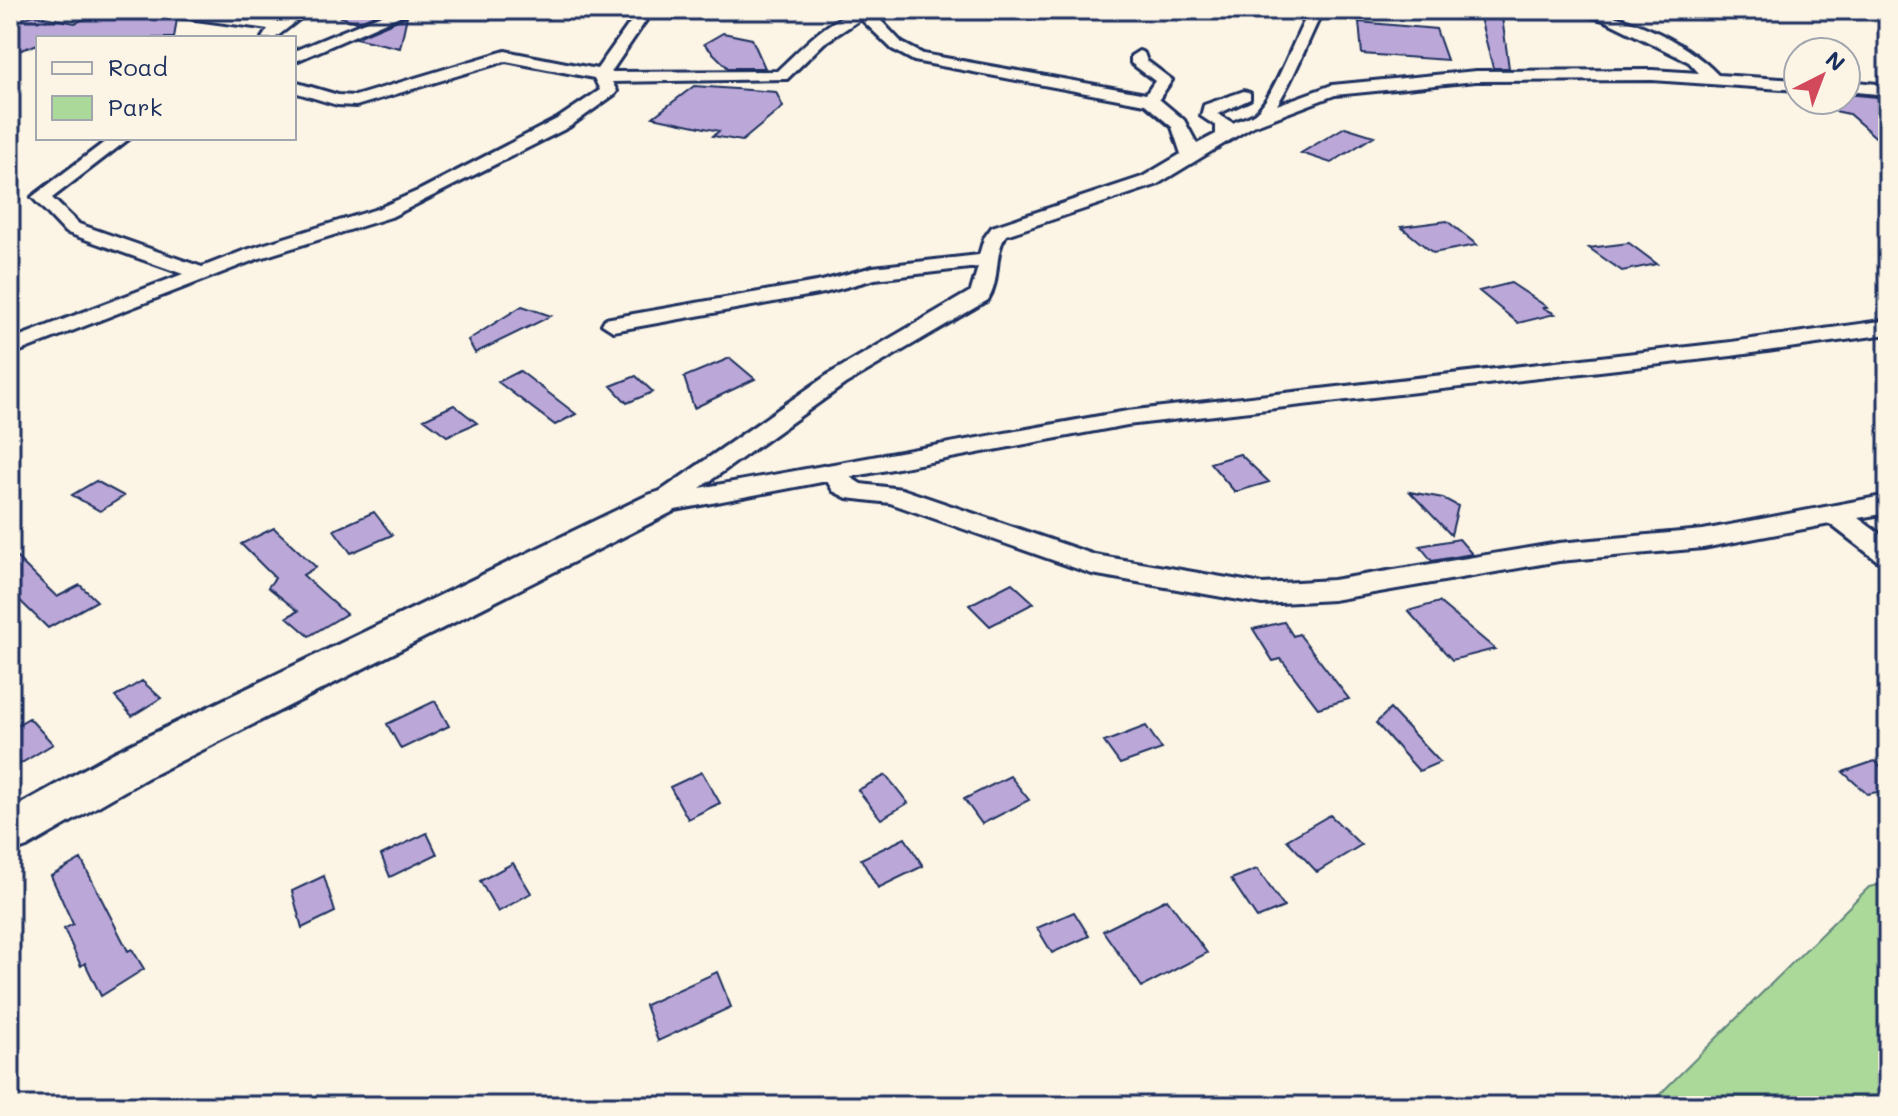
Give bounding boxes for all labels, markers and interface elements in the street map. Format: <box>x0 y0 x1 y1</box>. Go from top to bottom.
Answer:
legend <box>36 36 296 140</box>
north arrow <box>1782 36 1862 116</box>
text: N <box>1820 44 1852 77</box>
text: Road <box>108 51 168 82</box>
text: Park <box>108 91 162 122</box>

